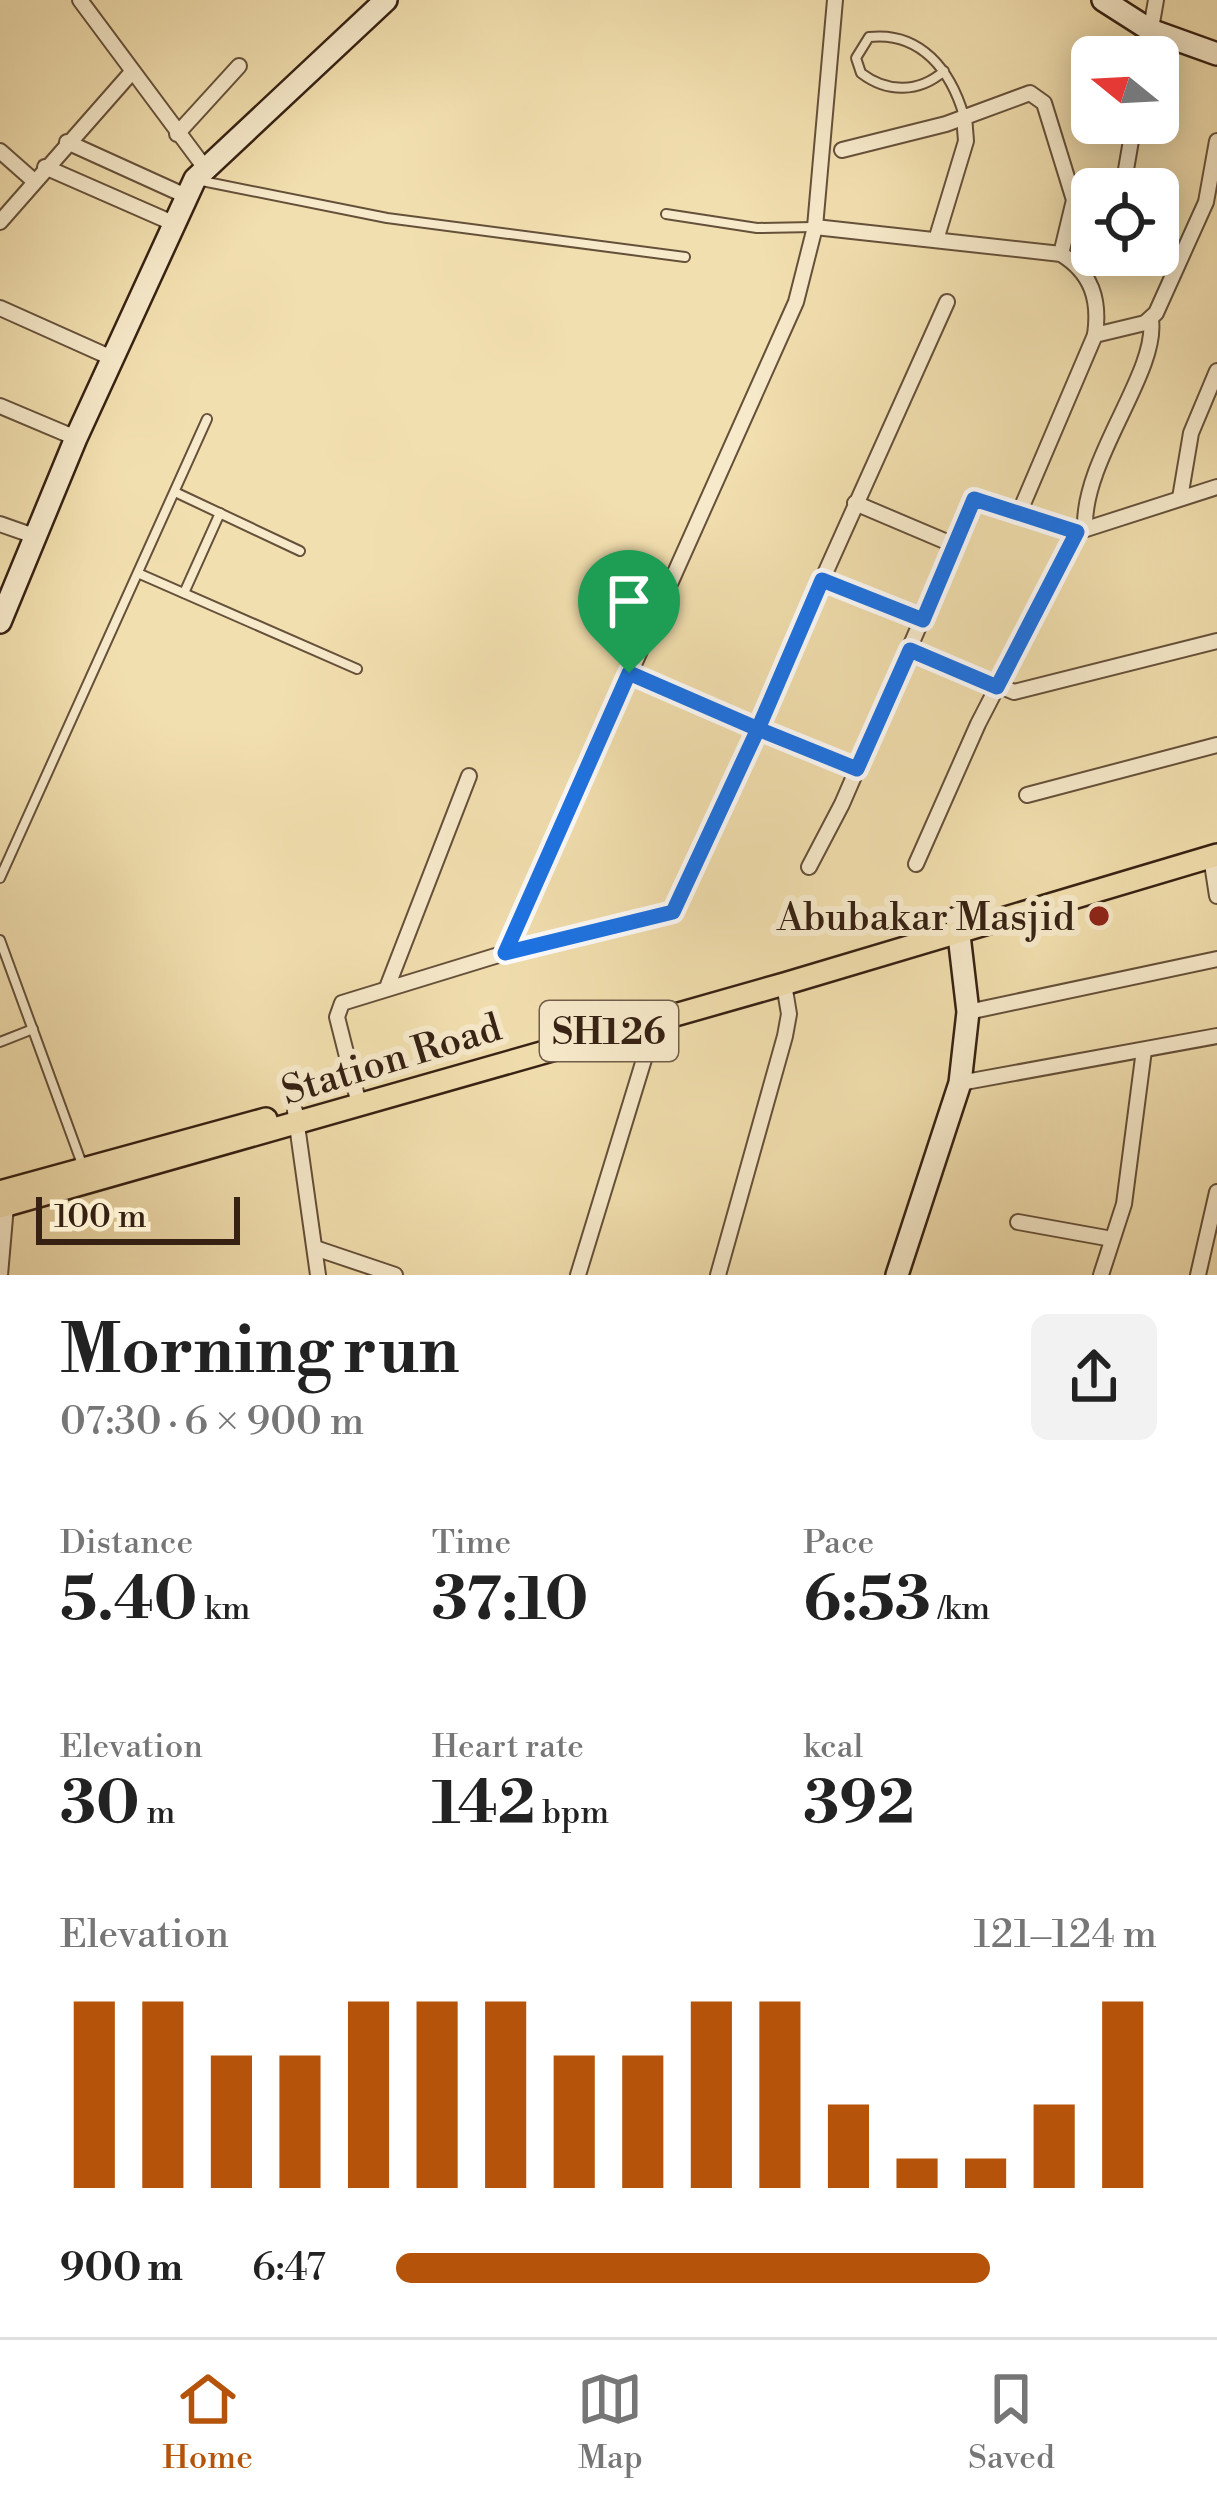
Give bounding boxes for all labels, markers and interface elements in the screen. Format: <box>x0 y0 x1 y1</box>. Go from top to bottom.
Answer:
north arrow <box>1071 36 1179 144</box>
map controls <box>1071 36 1179 276</box>
button: locate <box>1071 168 1179 276</box>
pin <box>578 550 680 673</box>
icon: arrive <box>596 568 662 634</box>
place label: Abubakar Masjid <box>776 894 1075 943</box>
marker: Abubakar Masjid <box>1086 903 1112 929</box>
road number: SH126 <box>540 1001 678 1061</box>
street label: Station Road <box>276 1004 507 1117</box>
scale bar <box>36 1191 240 1244</box>
text: 100 m <box>54 1197 147 1238</box>
text: Morning run <box>60 1311 459 1394</box>
button: share <box>1031 1314 1157 1440</box>
text: 07:30 · 6 × 900 m <box>60 1398 364 1447</box>
text: Distance <box>60 1523 193 1564</box>
text: Time <box>432 1523 511 1564</box>
text: Pace <box>803 1523 874 1564</box>
text: 5.40 <box>60 1564 197 1639</box>
text: 37:10 <box>432 1564 588 1639</box>
text: 6:53 <box>803 1564 931 1639</box>
text: km <box>197 1589 250 1630</box>
text: /km <box>931 1589 990 1630</box>
text: Elevation <box>60 1727 203 1768</box>
text: Heart rate <box>432 1727 584 1768</box>
text: kcal <box>803 1727 863 1768</box>
text: 30 <box>60 1768 140 1843</box>
text: 142 <box>432 1768 536 1843</box>
text: 392 <box>803 1768 915 1843</box>
text: m <box>140 1793 175 1834</box>
text: bpm <box>536 1793 609 1834</box>
text: Elevation <box>60 1911 229 1960</box>
text: 121–124 m <box>973 1911 1157 1960</box>
text: 900 m <box>60 2244 183 2293</box>
text: 6:47 <box>252 2244 326 2293</box>
tab: Home <box>162 2366 253 2479</box>
tab: Map <box>577 2366 643 2479</box>
tab: Saved <box>968 2366 1055 2479</box>

